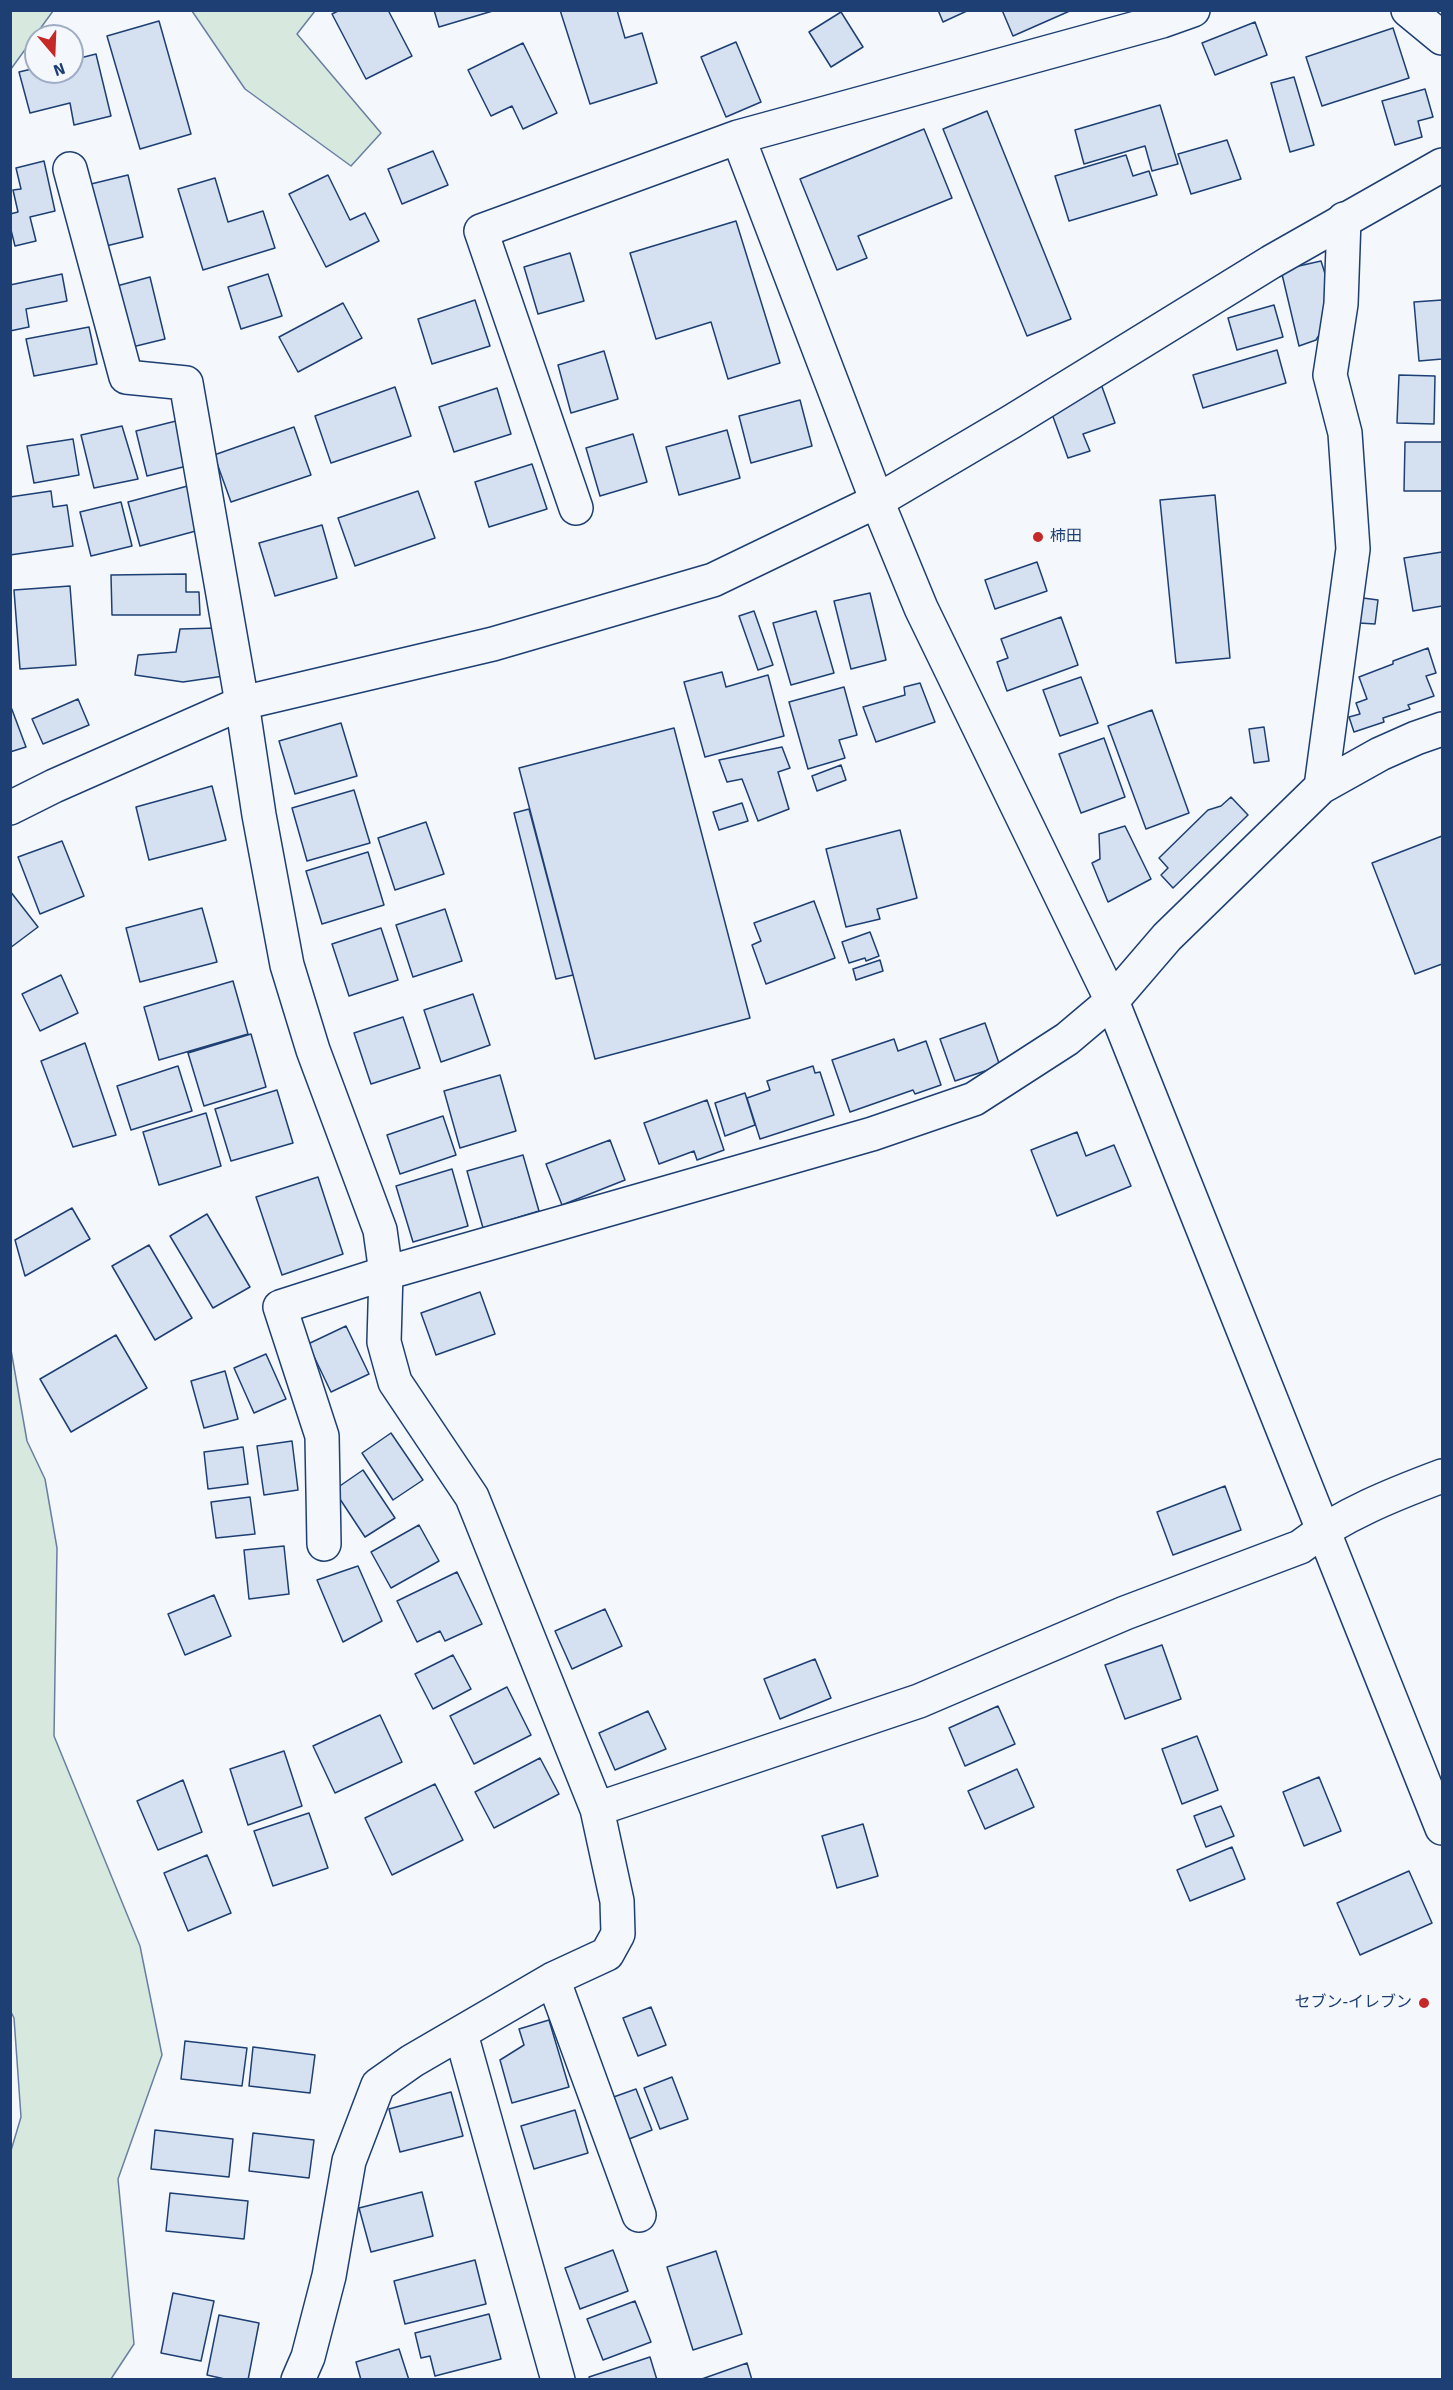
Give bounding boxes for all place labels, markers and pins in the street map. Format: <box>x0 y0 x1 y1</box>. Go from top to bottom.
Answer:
place label: 柿田 <box>1050 527 1082 547</box>
marker: 柿田 <box>1031 530 1045 544</box>
place label: セブン-イレブン <box>1294 1993 1412 2013</box>
marker: セブン-イレブン <box>1417 1996 1431 2010</box>

